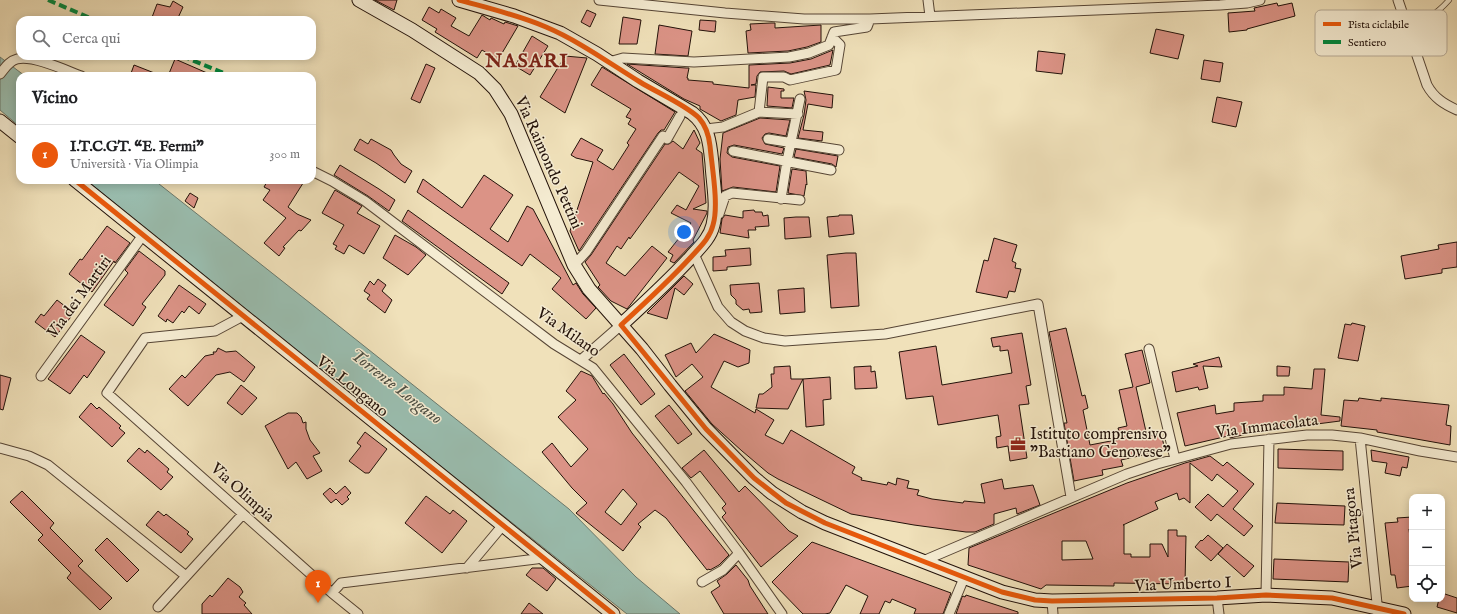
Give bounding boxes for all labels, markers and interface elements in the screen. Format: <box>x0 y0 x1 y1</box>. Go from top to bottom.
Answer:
legend <box>1315 10 1447 56</box>
search box <box>16 16 316 60</box>
text: Pista ciclabile <box>1348 18 1409 32</box>
icon: search <box>30 27 52 49</box>
text: Cerca qui <box>62 29 121 48</box>
text: Sentiero <box>1348 36 1386 50</box>
district label: NASARI <box>484 49 569 74</box>
text: Vicino <box>32 88 78 109</box>
street label: Via Raimondo Pettini <box>509 93 586 232</box>
text: I.T.C.GT. “E. Fermi" <box>70 137 204 156</box>
text: 1 <box>43 146 47 163</box>
text: 300 m <box>269 146 300 163</box>
text: Università · Via Olimpia <box>70 156 198 173</box>
your location <box>674 222 694 242</box>
street label: Via dei Martiri <box>43 252 116 343</box>
street label: Via Milano <box>532 303 604 362</box>
water label: Torrente Longano <box>346 345 446 429</box>
street label: Via Longano <box>311 351 392 422</box>
street label: Via Immacolata <box>1214 411 1319 443</box>
place label: Istituto comprensivo "Bastiano Genovese" <box>1030 425 1171 463</box>
office icon: Istituto comprensivo "Bastiano Genovese" <box>1009 435 1027 453</box>
street label: Via Olimpia <box>205 458 278 527</box>
street label: Via Pitagora <box>1340 487 1368 570</box>
map controls <box>1409 494 1445 602</box>
button: + <box>1409 494 1445 530</box>
button: − <box>1409 530 1445 566</box>
button: locate <box>1409 566 1445 602</box>
pin: 1 <box>305 570 331 603</box>
street label: Via Umberto I <box>1133 573 1232 597</box>

